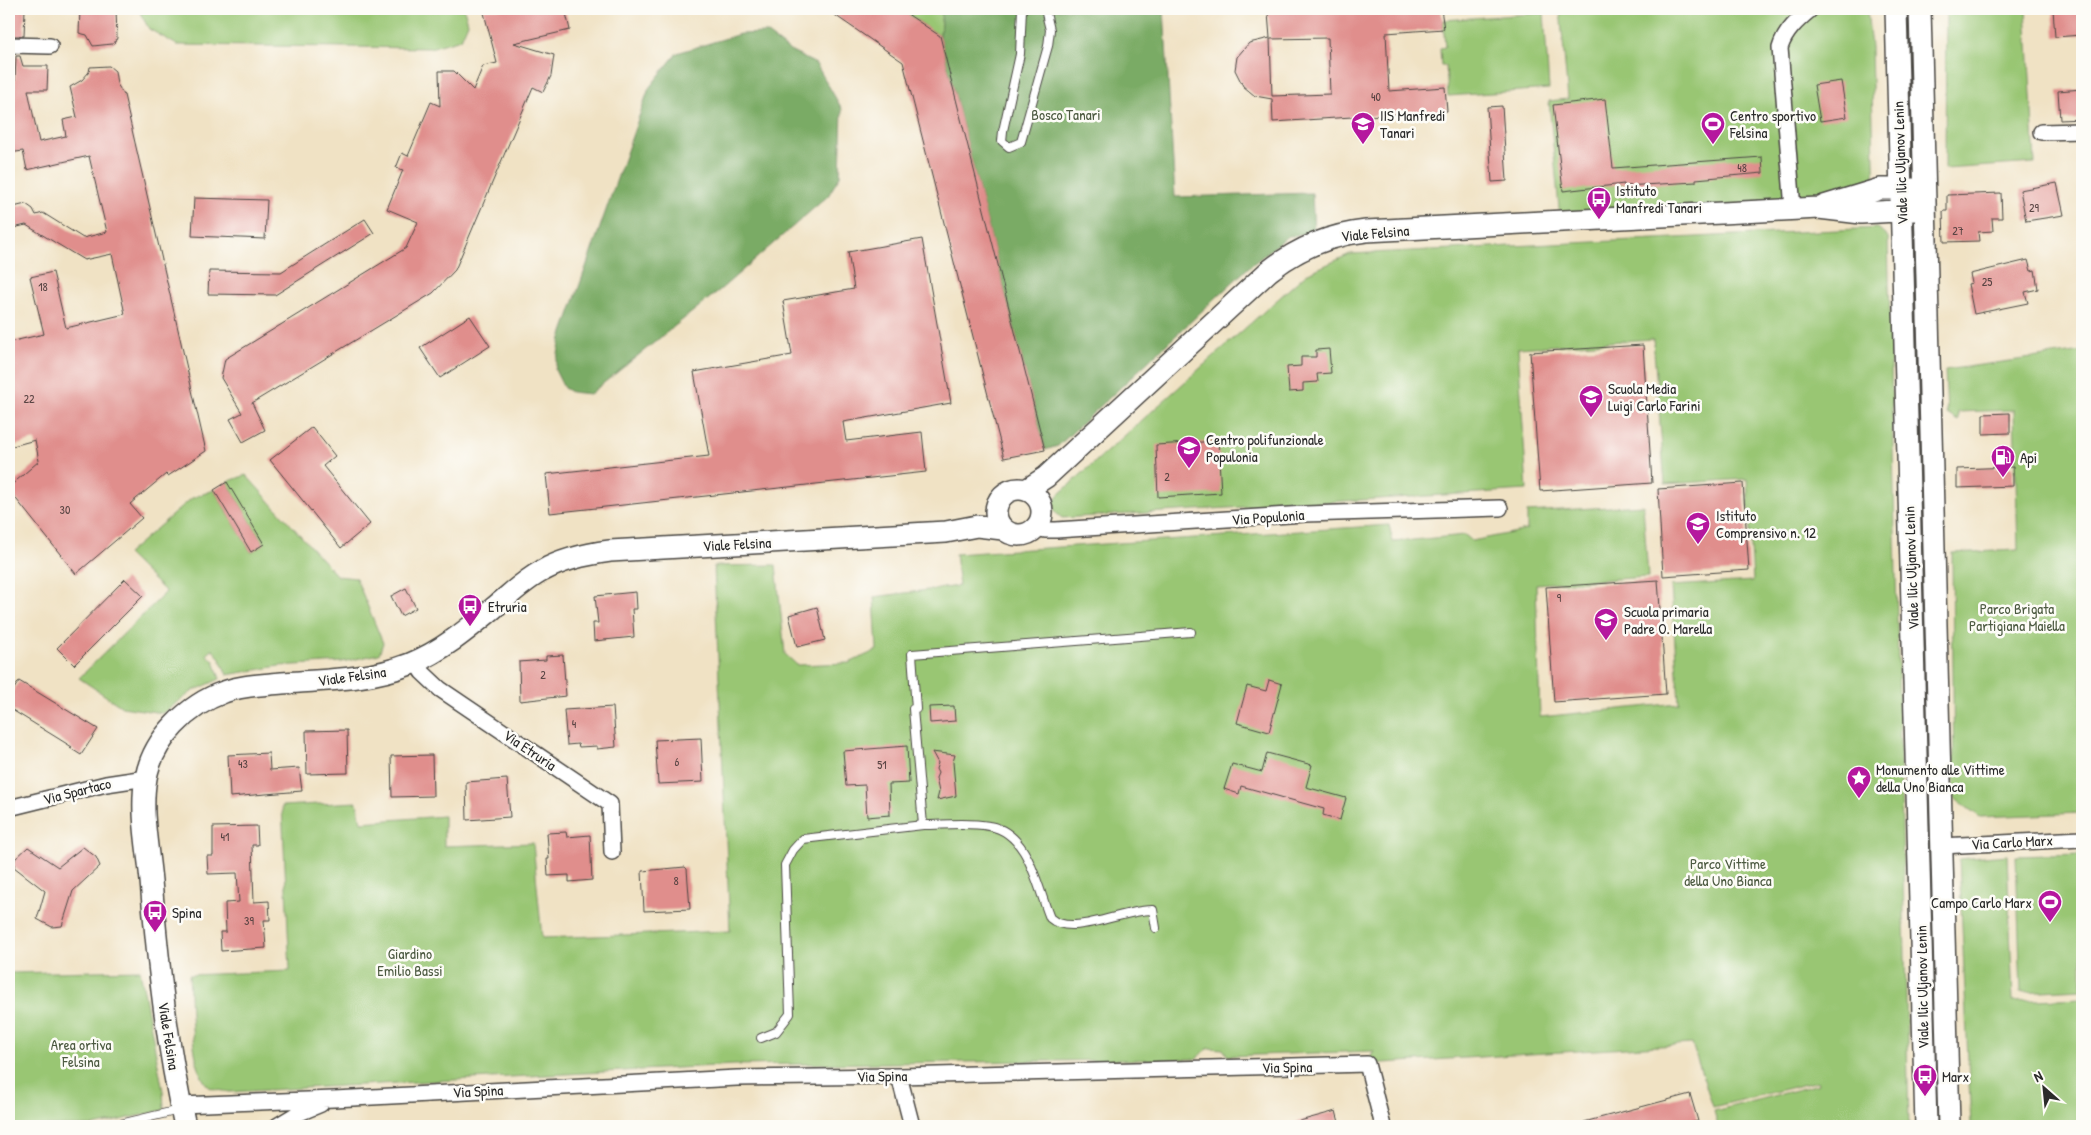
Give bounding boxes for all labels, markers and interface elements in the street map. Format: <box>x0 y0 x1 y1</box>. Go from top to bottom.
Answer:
house number: 40 <box>1371 88 1381 105</box>
street label: Viale Ilic Uljanov Lenin <box>1887 101 1913 225</box>
park label: Bosco Tanari <box>1031 104 1101 125</box>
place label: IIS Manfredi Tanari <box>1380 105 1445 143</box>
place label: Centro sportivo Felsina <box>1729 105 1816 143</box>
school or university icon: IIS Manfredi Tanari <box>1350 111 1376 145</box>
sports icon: Centro sportivo Felsina <box>1700 111 1726 145</box>
house number: 48 <box>1737 159 1747 176</box>
place label: Istituto Manfredi Tanari <box>1616 180 1702 218</box>
bus stop icon: Istituto Manfredi Tanari <box>1586 186 1612 220</box>
house number: 29 <box>2029 199 2040 216</box>
street label: Viale Felsina <box>1340 220 1410 246</box>
house number: 27 <box>1952 222 1964 239</box>
house number: 25 <box>1982 273 1992 290</box>
house number: 18 <box>38 278 48 295</box>
place label: Scuola Media Luigi Carlo Farini <box>1608 378 1701 416</box>
school or university icon: Scuola Media Luigi Carlo Farini <box>1578 384 1604 418</box>
house number: 22 <box>23 390 35 407</box>
place label: Centro polifunzionale Populonia <box>1206 429 1324 467</box>
school or university icon: Centro polifunzionale Populonia <box>1176 435 1202 469</box>
fuel station icon: Api <box>1990 444 2016 478</box>
place label: Api <box>2020 447 2037 468</box>
house number: 2 <box>1164 468 1170 485</box>
house number: 30 <box>60 501 70 518</box>
street label: Via Populonia <box>1231 504 1305 530</box>
place label: Istituto Comprensivo n. 12 <box>1716 505 1816 543</box>
street label: Viale Ilic Uljanov Lenin <box>1898 506 1924 630</box>
school or university icon: Istituto Comprensivo n. 12 <box>1685 511 1711 545</box>
street label: Viale Felsina <box>702 532 772 556</box>
house number: 9 <box>1557 589 1562 606</box>
bus stop icon: Etruria <box>457 593 483 627</box>
place label: Etruria <box>488 596 527 617</box>
park label: Parco Brigata Partigiana Maiella <box>1969 598 2065 636</box>
place label: Scuola primaria Padre O. Marella <box>1624 601 1712 639</box>
school or university icon: Scuola primaria Padre O. Marella <box>1593 607 1619 641</box>
street label: Viale Felsina <box>317 661 387 691</box>
house number: 2 <box>540 666 546 683</box>
house number: 4 <box>572 715 577 732</box>
street label: Via Etruria <box>499 725 561 775</box>
house number: 6 <box>675 753 680 770</box>
house number: 43 <box>238 755 248 772</box>
house number: 51 <box>877 756 887 773</box>
place label: Monumento alle Vittime della Uno Bianca <box>1876 759 2005 797</box>
place icon: Monumento alle Vittime della Uno Bianca <box>1846 765 1872 799</box>
street label: Via Spartaco <box>41 772 113 810</box>
house number: 41 <box>221 828 229 845</box>
street label: Via Carlo Marx <box>1971 829 2054 855</box>
park label: Parco Vittime della Uno Bianca <box>1684 853 1772 891</box>
house number: 8 <box>673 872 679 889</box>
sports icon: Campo Carlo Marx <box>2037 889 2063 923</box>
place label: Campo Carlo Marx <box>1931 892 2032 913</box>
bus stop icon: Spina <box>142 899 168 933</box>
place label: Spina <box>172 902 201 923</box>
house number: 39 <box>244 912 254 929</box>
street label: Viale Ilic Uljanov Lenin <box>1910 925 1934 1049</box>
park label: Giardino Emilio Bassi <box>377 943 443 981</box>
street label: Viale Felsina <box>153 1001 185 1072</box>
park label: Area ortiva Felsina <box>51 1034 111 1072</box>
street label: Via Spina <box>1262 1056 1313 1078</box>
north arrow <box>2018 1062 2068 1112</box>
bus stop icon: Marx <box>1912 1063 1938 1097</box>
street label: Via Spina <box>857 1065 908 1087</box>
place label: Marx <box>1942 1066 1970 1087</box>
text: N <box>2030 1066 2046 1086</box>
street label: Via Spina <box>452 1079 504 1103</box>

